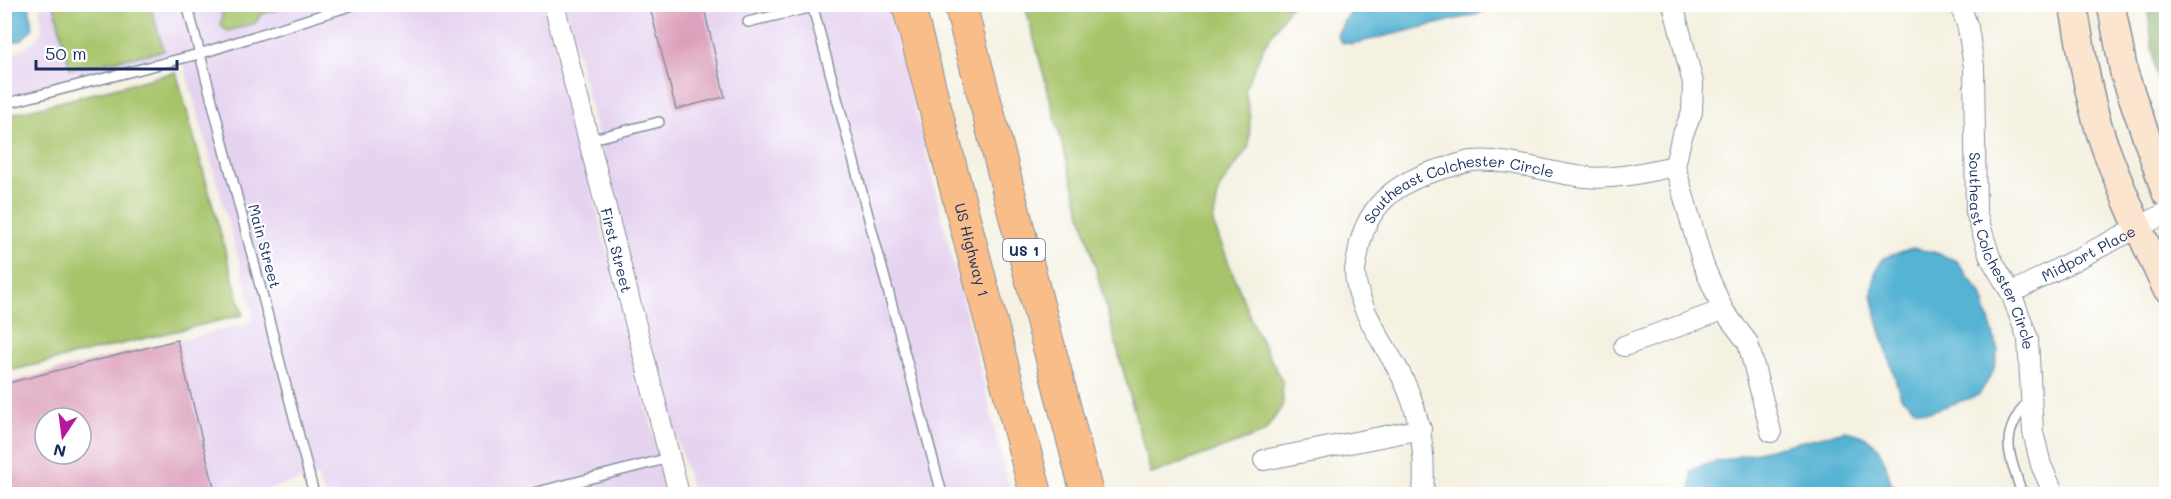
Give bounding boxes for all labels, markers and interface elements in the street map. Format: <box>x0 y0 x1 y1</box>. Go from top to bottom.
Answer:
scale bar <box>36 33 177 71</box>
text: 50 m <box>45 41 87 65</box>
street label: Southeast Colchester Circle <box>1359 151 1556 227</box>
street label: Southeast Colchester Circle <box>1965 152 2039 350</box>
street label: US Highway 1 <box>950 201 994 299</box>
street label: Main Street <box>244 202 286 290</box>
street label: First Street <box>596 205 637 295</box>
street label: Midport Place <box>2038 220 2139 286</box>
road number: US 1 <box>1003 239 1045 261</box>
north arrow <box>33 406 93 466</box>
text: N <box>51 440 68 463</box>

